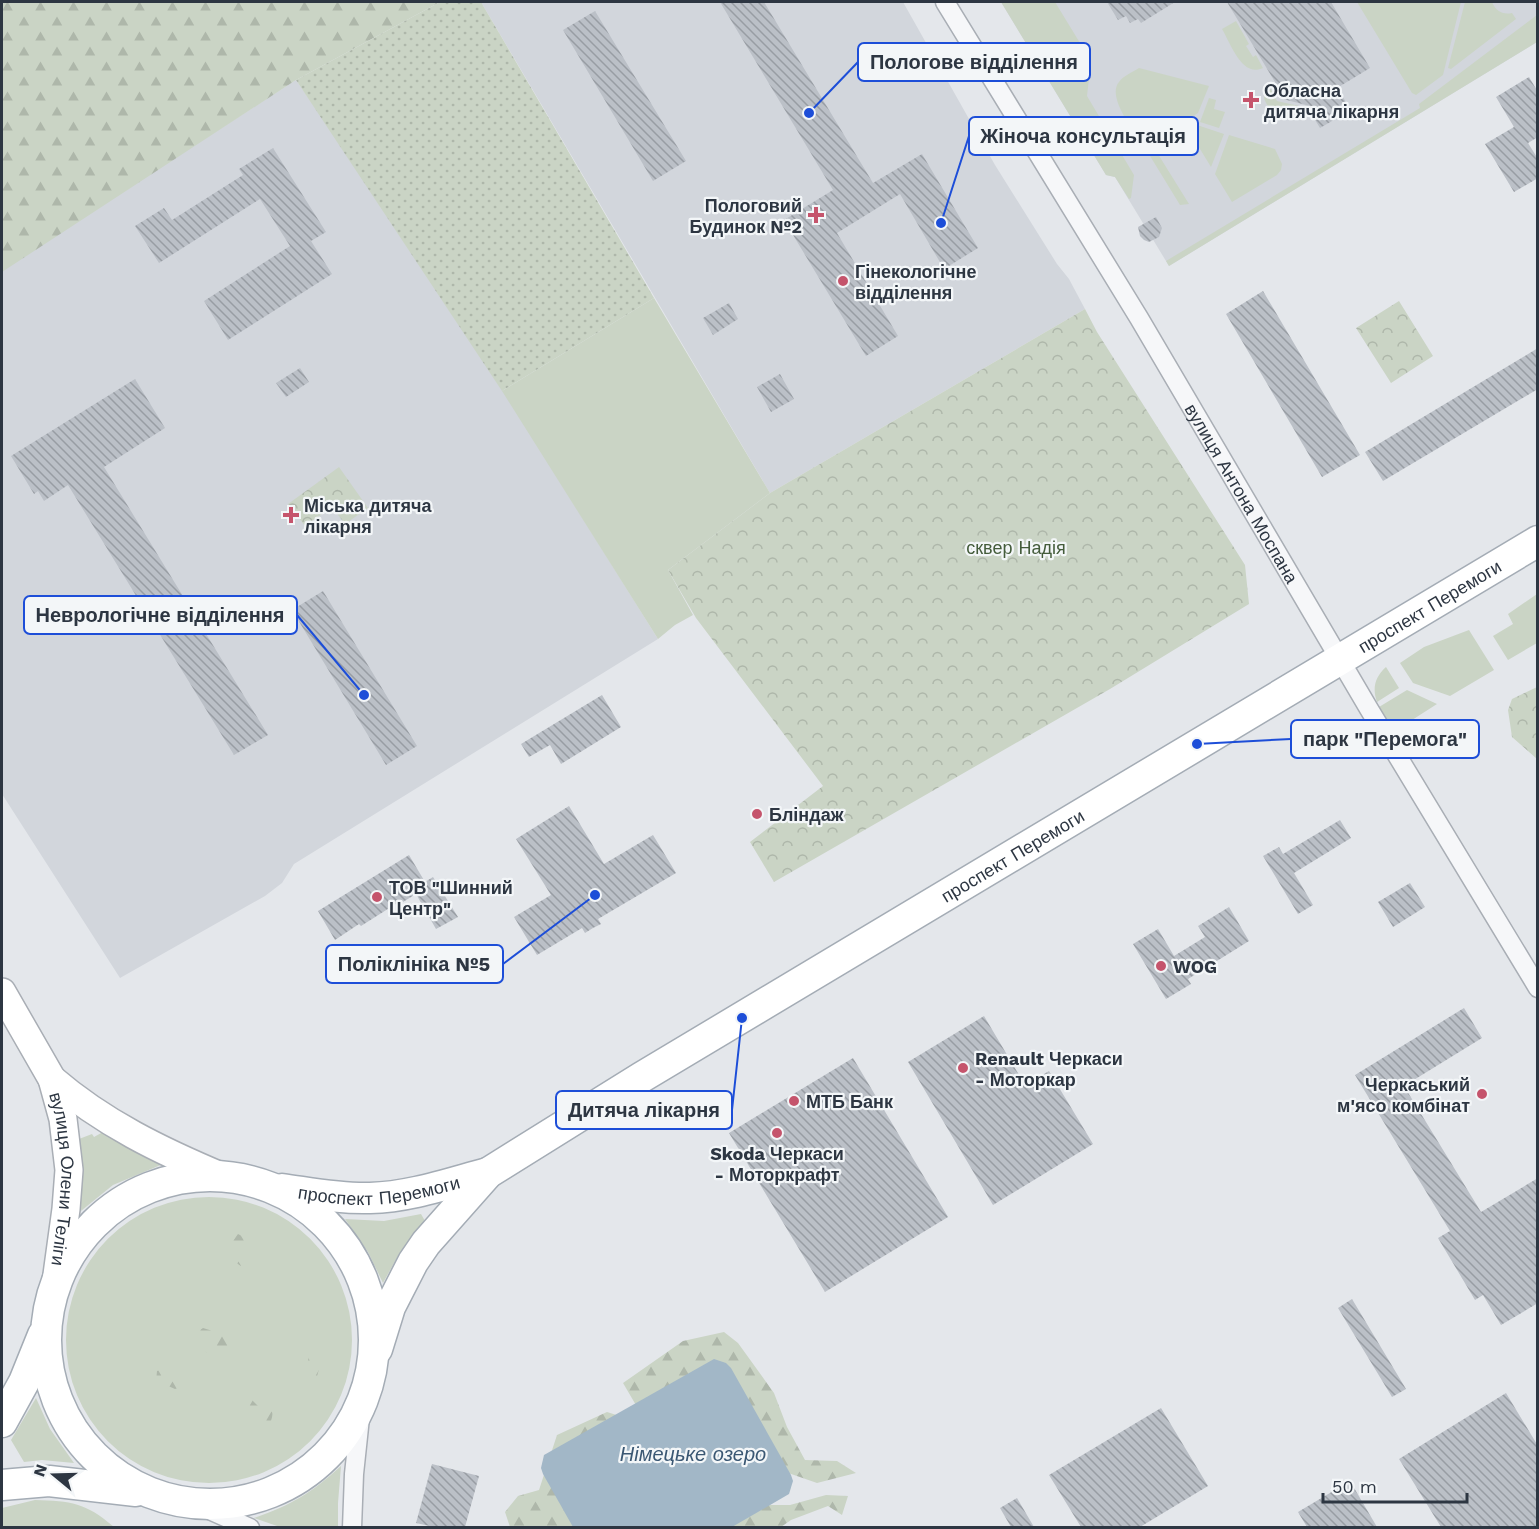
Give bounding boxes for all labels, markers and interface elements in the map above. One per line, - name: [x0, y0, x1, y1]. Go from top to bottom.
- callout: Пологове відділення: [858, 43, 1090, 81]
- text: Пологове відділення: [870, 50, 1078, 74]
- place label: Обласна дитяча лікарня: [1264, 80, 1399, 122]
- marker: Обласна дитяча лікарня: [1242, 91, 1260, 109]
- callout: Жіноча консультація: [969, 117, 1198, 155]
- text: Жіноча консультація: [979, 124, 1186, 148]
- place label: Пологовий Будинок №2: [690, 195, 802, 237]
- marker: Пологовий Будинок №2: [807, 206, 825, 224]
- place label: Гінекологічне відділення: [855, 261, 976, 303]
- marker: Гінекологічне відділення: [836, 274, 850, 288]
- street label: вулиця Антона Моспана: [1181, 400, 1303, 588]
- place label: Міська дитяча лікарня: [304, 495, 432, 537]
- marker: Міська дитяча лікарня: [282, 506, 300, 524]
- park label: сквер Надія: [966, 537, 1066, 558]
- street label: проспект Перемоги: [1354, 555, 1505, 657]
- callout: Неврологічне відділення: [24, 596, 297, 634]
- text: Неврологічне відділення: [35, 603, 285, 627]
- callout: парк "Перемога": [1291, 720, 1479, 758]
- text: парк "Перемога": [1303, 727, 1467, 751]
- place label: Бліндаж: [769, 804, 844, 825]
- street label: проспект Перемоги: [937, 805, 1088, 906]
- marker: Бліндаж: [750, 807, 764, 821]
- place label: ТОВ "Шинний Центр": [389, 877, 513, 919]
- marker: ТОВ "Шинний Центр": [370, 890, 384, 904]
- callout: Поліклініка №5: [326, 945, 503, 983]
- text: Поліклініка №5: [338, 952, 490, 976]
- place label: WOG: [1173, 956, 1217, 977]
- marker: WOG: [1154, 959, 1168, 973]
- place label: Renault Черкаси - Моторкар: [975, 1048, 1123, 1090]
- marker: Renault Черкаси - Моторкар: [956, 1061, 970, 1075]
- place label: Черкаський м'ясо комбінат: [1337, 1074, 1470, 1116]
- marker: Черкаський м'ясо комбінат: [1475, 1087, 1489, 1101]
- street label: вулиця Олени Теліги: [46, 1090, 80, 1267]
- callout: Дитяча лікарня: [556, 1091, 732, 1129]
- place label: МТБ Банк: [806, 1091, 894, 1112]
- marker: МТБ Банк: [787, 1094, 801, 1108]
- text: Дитяча лікарня: [568, 1098, 720, 1122]
- marker: Skoda Черкаси - Моторкрафт: [770, 1126, 784, 1140]
- place label: Skoda Черкаси - Моторкрафт: [710, 1143, 844, 1185]
- street label: проспект Перемоги: [297, 1171, 462, 1209]
- water label: Німецьке озеро: [620, 1442, 766, 1466]
- north arrow: [24, 1445, 84, 1505]
- text: N: [29, 1462, 51, 1479]
- scale bar: [1323, 1466, 1467, 1504]
- text: 50 m: [1332, 1476, 1377, 1497]

